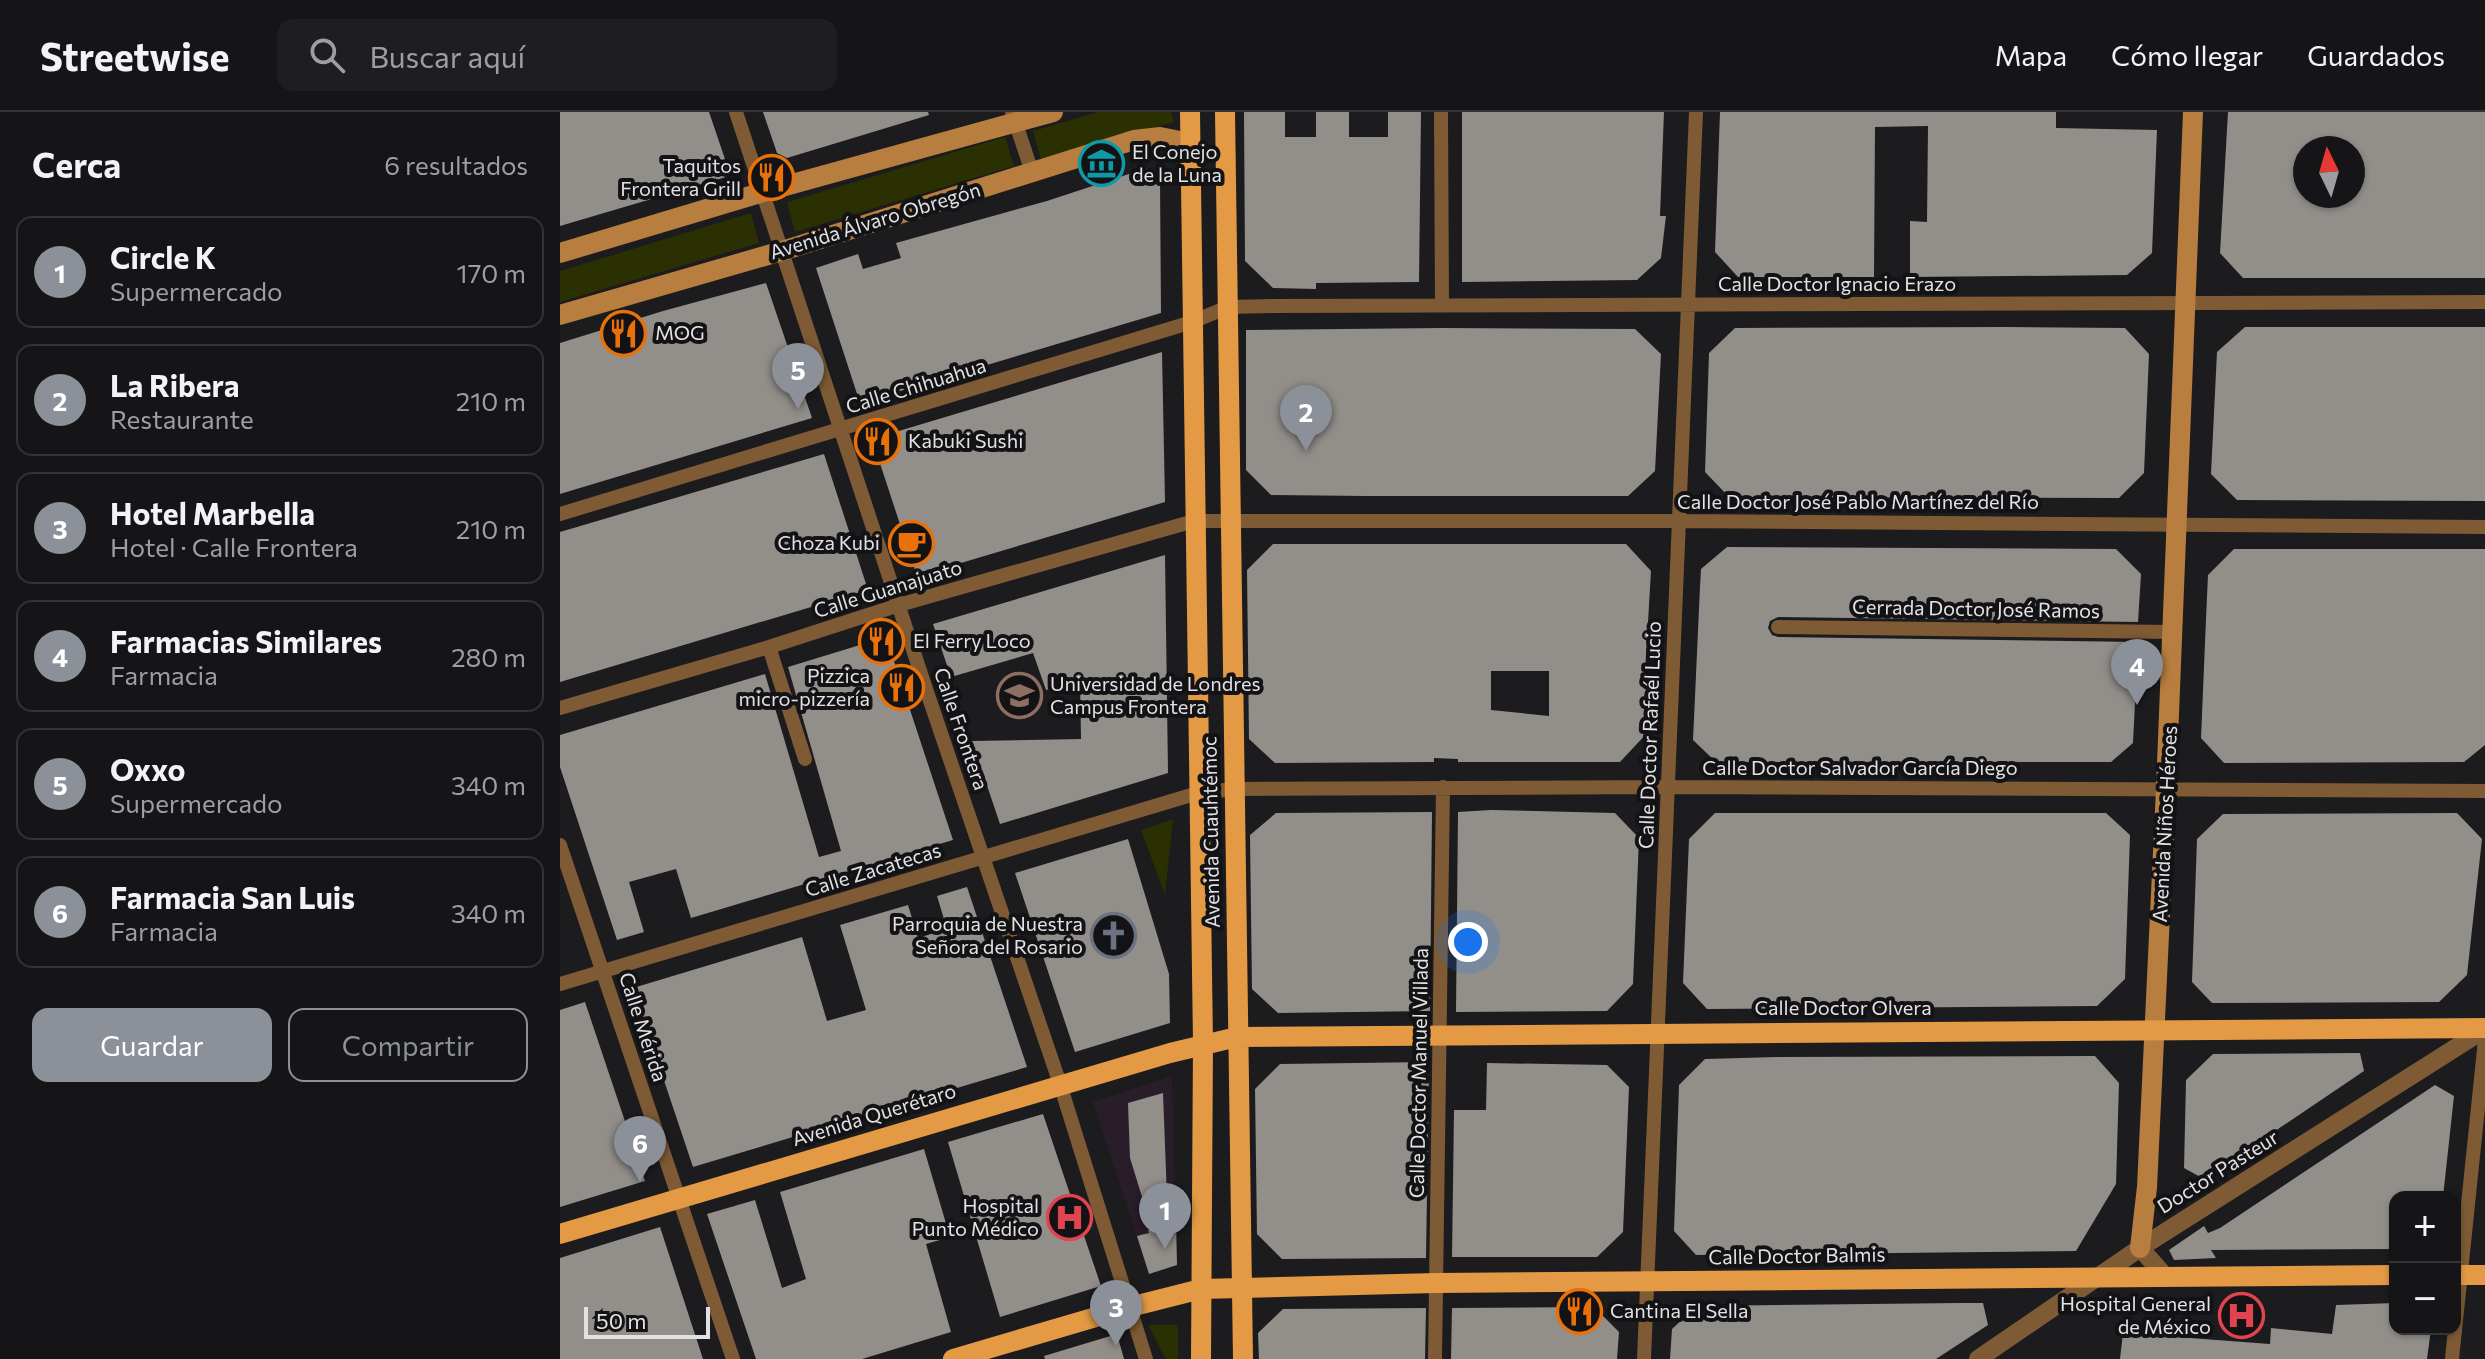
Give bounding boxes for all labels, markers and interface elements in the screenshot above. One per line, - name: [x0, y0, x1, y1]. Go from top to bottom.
- search box: [277, 19, 837, 91]
- text: Streetwise: [40, 32, 229, 79]
- icon: search: [305, 33, 349, 77]
- text: Buscar aquí: [369, 37, 525, 74]
- text: Mapa: [1995, 38, 2067, 72]
- text: Cómo llegar: [2111, 38, 2263, 72]
- text: Guardados: [2307, 38, 2445, 72]
- north arrow: [2293, 136, 2365, 208]
- museum icon: El Conejo de la Luna: [1077, 139, 1125, 187]
- place label: El Conejo de la Luna: [1132, 139, 1222, 186]
- text: Cerca: [32, 143, 121, 185]
- text: 6 resultados: [384, 149, 528, 180]
- place label: Taquitos Frontera Grill: [620, 153, 741, 200]
- restaurant icon: Taquitos Frontera Grill: [748, 154, 796, 202]
- street label: Avenida Álvaro Obregón: [766, 177, 983, 264]
- text: Circle K: [110, 238, 216, 275]
- text: 1: [54, 257, 66, 288]
- text: 170 m: [457, 257, 526, 288]
- street label: Calle Doctor Ignacio Erazo: [1718, 271, 1956, 295]
- text: Supermercado: [110, 275, 283, 306]
- restaurant icon: MOG: [600, 309, 648, 357]
- place label: MOG: [655, 320, 705, 344]
- pin: 5: [772, 343, 824, 409]
- street label: Calle Chihuahua: [843, 352, 989, 418]
- text: La Ribera: [110, 366, 240, 403]
- text: 2: [53, 385, 67, 416]
- text: 210 m: [456, 385, 526, 416]
- pin: 2: [1280, 385, 1332, 451]
- text: Restaurante: [110, 403, 254, 434]
- restaurant icon: Kabuki Sushi: [853, 417, 901, 465]
- place label: Kabuki Sushi: [908, 428, 1023, 452]
- street label: Calle Doctor José Pablo Martínez del Río: [1677, 489, 2039, 513]
- text: Hotel Marbella: [110, 494, 315, 531]
- text: 3: [52, 513, 68, 544]
- text: 210 m: [456, 513, 526, 544]
- cafe icon: Choza Kubi: [887, 519, 935, 567]
- place label: Choza Kubi: [777, 530, 880, 554]
- text: Hotel · Calle Frontera: [110, 531, 358, 562]
- street label: Calle Guanajuato: [811, 554, 965, 622]
- street label: Cerrada Doctor José Ramos: [1852, 594, 2100, 622]
- restaurant icon: El Ferry Loco: [858, 617, 906, 665]
- street label: Calle Doctor Rafaél Lucio: [1633, 621, 1665, 849]
- text: Farmacias Similares: [110, 622, 382, 659]
- place label: El Ferry Loco: [913, 628, 1031, 652]
- pin: 4: [2111, 639, 2163, 705]
- text: 4: [52, 641, 68, 672]
- text: 280 m: [451, 641, 526, 672]
- text: Farmacia: [110, 659, 218, 690]
- place label: Pizzica micro-pizzería: [739, 663, 870, 710]
- restaurant icon: Pizzica micro-pizzería: [877, 664, 925, 712]
- street label: Calle Frontera: [930, 664, 994, 793]
- place label: Universidad de Londres Campus Frontera: [1050, 671, 1261, 718]
- school or university icon: Universidad de Londres Campus Frontera: [995, 672, 1043, 720]
- street label: Avenida Niños Héroes: [2147, 725, 2181, 923]
- street label: Avenida Cuauhtémoc: [1196, 736, 1224, 928]
- text: Oxxo: [110, 750, 185, 787]
- street label: Calle Doctor Salvador García Diego: [1702, 755, 2018, 779]
- text: 5: [52, 769, 68, 800]
- text: 340 m: [451, 769, 526, 800]
- text: Supermercado: [110, 787, 283, 818]
- street label: Calle Zacatecas: [802, 837, 944, 901]
- text: Farmacia San Luis: [110, 878, 355, 915]
- text: 6: [52, 897, 68, 928]
- text: 340 m: [451, 897, 526, 928]
- place label: Parroquia de Nuestra Señora del Rosario: [892, 911, 1083, 958]
- church icon: Parroquia de Nuestra Señora del Rosario: [1090, 911, 1138, 959]
- text: Farmacia: [110, 915, 218, 946]
- your location: [1448, 922, 1488, 962]
- street label: Calle Doctor Manuel Villada: [1404, 948, 1432, 1198]
- street label: Calle Mérida: [615, 969, 673, 1084]
- street label: Calle Doctor Olvera: [1754, 995, 1932, 1019]
- button: Guardar: [32, 1008, 272, 1082]
- button: Compartir: [288, 1008, 528, 1082]
- street label: Avenida Querétaro: [789, 1078, 959, 1150]
- pin: 6: [614, 1116, 666, 1182]
- street label: Doctor Pasteur: [2153, 1124, 2282, 1218]
- pin: 1: [1139, 1183, 1191, 1249]
- map controls: [2389, 1191, 2461, 1335]
- button: +: [2389, 1191, 2461, 1263]
- place label: Hospital Punto Médico: [912, 1193, 1039, 1240]
- hospital icon: Hospital Punto Médico: [1046, 1193, 1094, 1241]
- street label: Calle Doctor Balmis: [1708, 1241, 1886, 1269]
- button: −: [2389, 1263, 2461, 1335]
- pin: 3: [1090, 1280, 1142, 1346]
- restaurant icon: Cantina El Sella: [1555, 1287, 1603, 1335]
- place label: Hospital General de México: [2060, 1291, 2211, 1338]
- hospital icon: Hospital General de México: [2218, 1291, 2266, 1339]
- place label: Cantina El Sella: [1610, 1298, 1748, 1322]
- scale bar: [584, 1303, 710, 1339]
- text: 50 m: [596, 1307, 646, 1334]

